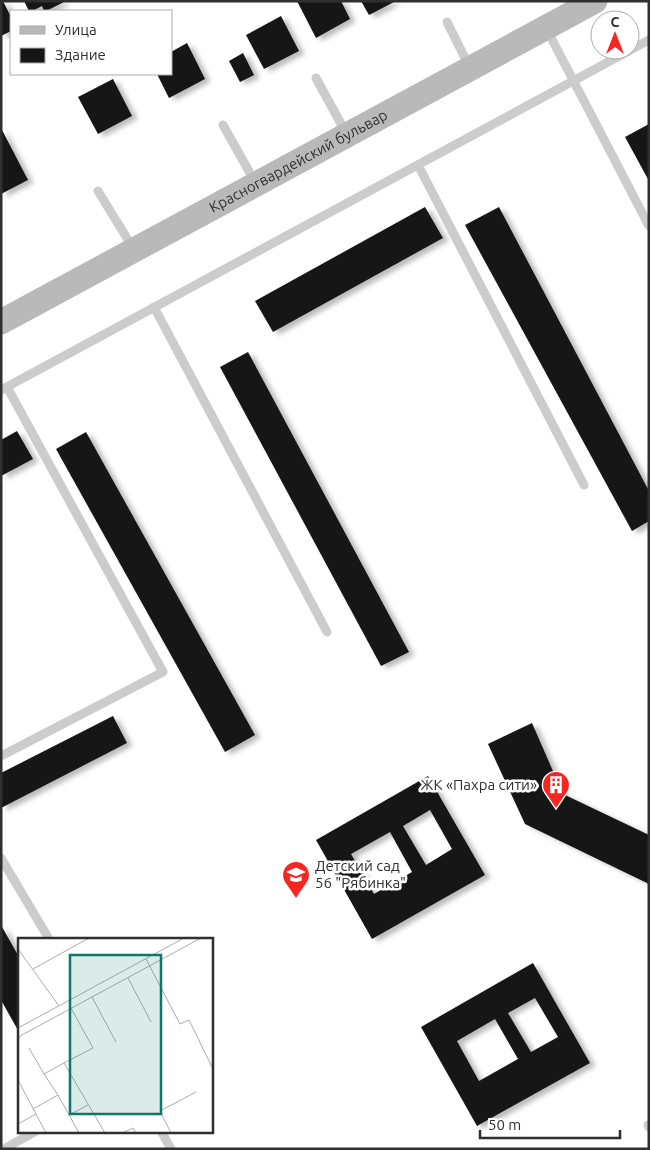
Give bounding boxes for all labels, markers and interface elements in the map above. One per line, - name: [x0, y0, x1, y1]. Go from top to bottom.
- legend: [10, 10, 172, 75]
- north arrow: [590, 10, 640, 60]
- text: С: [611, 14, 620, 30]
- text: Улица: [55, 21, 97, 38]
- text: Здание: [55, 46, 106, 63]
- street label: Красногвардейский бульвар: [206, 106, 390, 216]
- building icon: ЖК «Пахра сити»: [541, 770, 571, 809]
- place label: ЖК «Пахра сити»: [420, 776, 537, 793]
- place label: Детский сад 56 "Рябинка": [315, 857, 406, 891]
- school or university icon: Детский сад 56 "Рябинка": [281, 860, 311, 899]
- inset map: [18, 938, 212, 1132]
- scale bar: [480, 1108, 620, 1140]
- text: 50 m: [488, 1116, 521, 1133]

